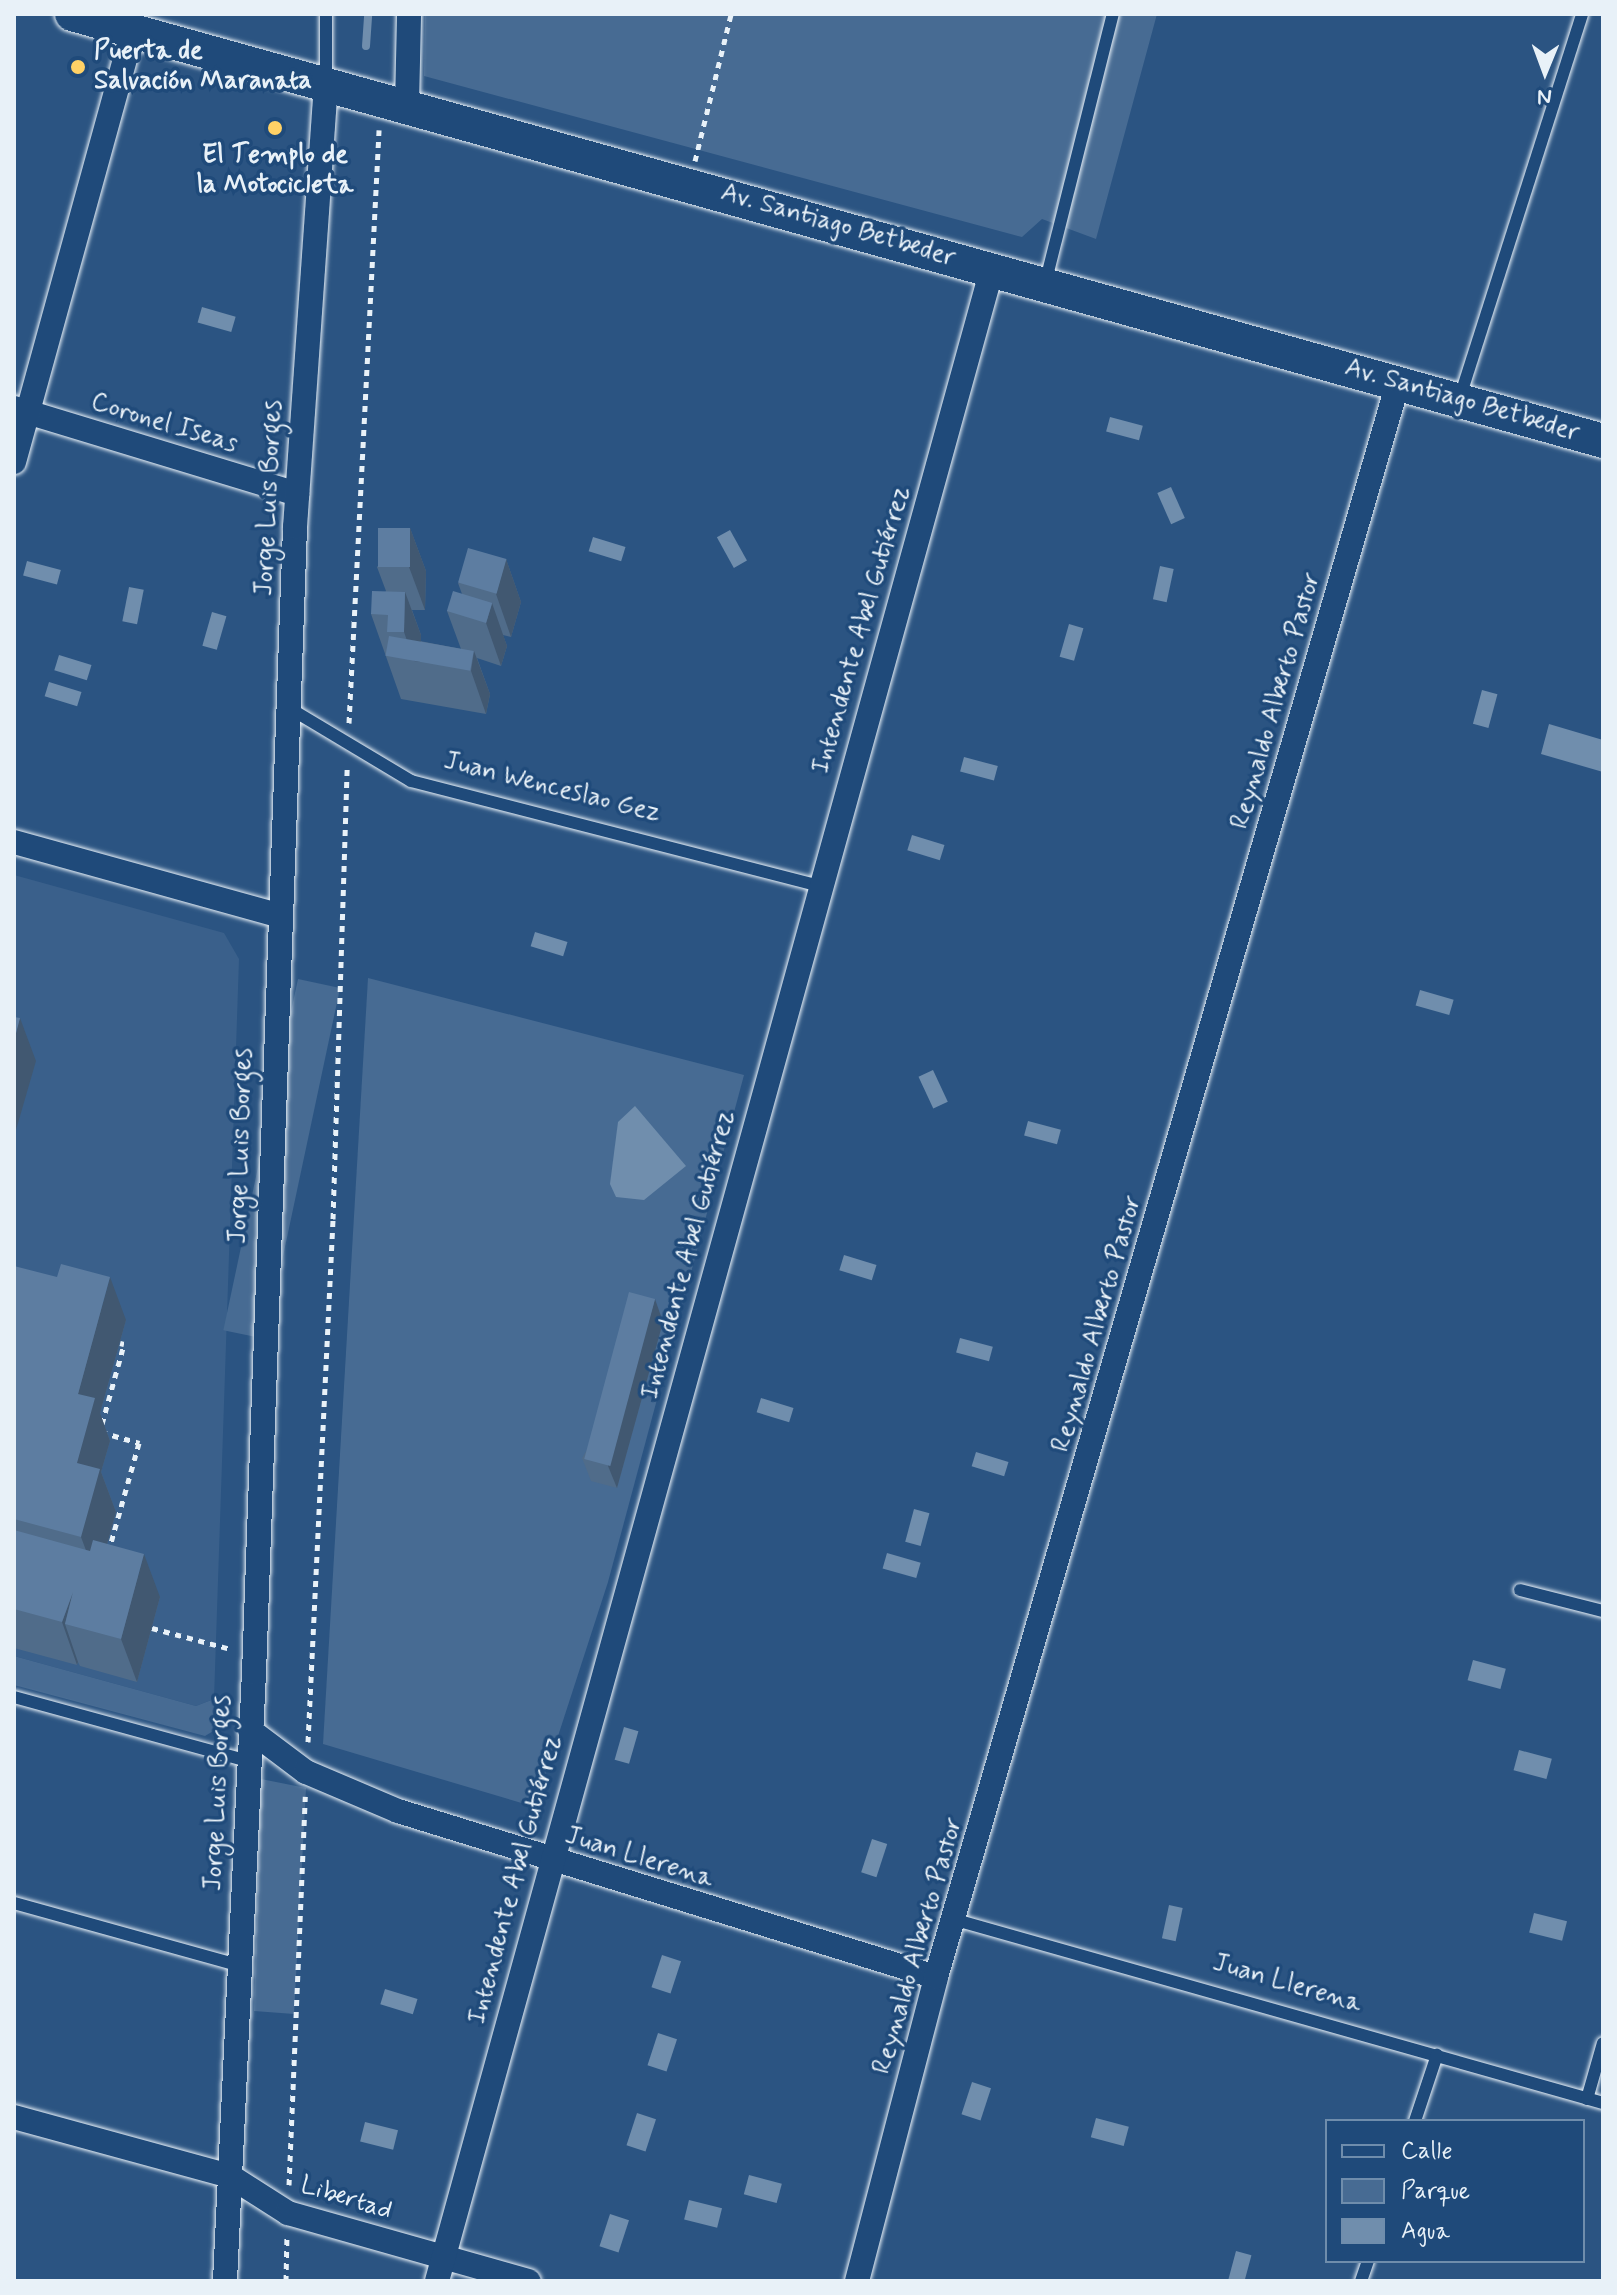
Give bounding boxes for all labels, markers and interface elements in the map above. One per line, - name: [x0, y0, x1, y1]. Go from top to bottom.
- north arrow: [1505, 32, 1585, 112]
- place label: Puerta de Salvación Maranata: [94, 36, 321, 98]
- marker: Puerta de Salvación Maranata: [69, 58, 87, 76]
- text: N: [1537, 82, 1552, 110]
- marker: El Templo de la Motocicleta: [266, 119, 284, 137]
- place label: El Templo de la Motocicleta: [201, 140, 349, 202]
- street label: Av. Santiago Betbeder: [718, 178, 958, 274]
- street label: Av. Santiago Betbeder: [1342, 353, 1582, 449]
- street label: Coronel Iseas: [86, 387, 242, 461]
- street label: Jorge Luis Borges: [249, 400, 291, 596]
- street label: Intendente Abel Gutiérrez: [806, 482, 918, 778]
- street label: Reynaldo Alberto Pastor: [1226, 570, 1328, 832]
- street label: Juan Wenceslao Gez: [437, 745, 667, 831]
- street label: Jorge Luis Borges: [223, 1048, 261, 1244]
- street label: Intendente Abel Gutiérrez: [635, 1107, 743, 1403]
- street label: Reynaldo Alberto Pastor: [1047, 1193, 1149, 1455]
- street label: Jorge Luis Borges: [198, 1695, 240, 1891]
- street label: Intendente Abel Gutiérrez: [462, 1732, 570, 2028]
- street label: Reynaldo Alberto Pastor: [868, 1815, 970, 2077]
- street label: Juan Llerena: [563, 1821, 715, 1895]
- street label: Juan Llerena: [1211, 1949, 1363, 2019]
- legend: [1325, 2119, 1585, 2263]
- text: Calle: [1401, 2136, 1453, 2167]
- street label: Libertad: [296, 2170, 396, 2228]
- text: Parque: [1401, 2176, 1470, 2207]
- text: Agua: [1401, 2216, 1450, 2247]

